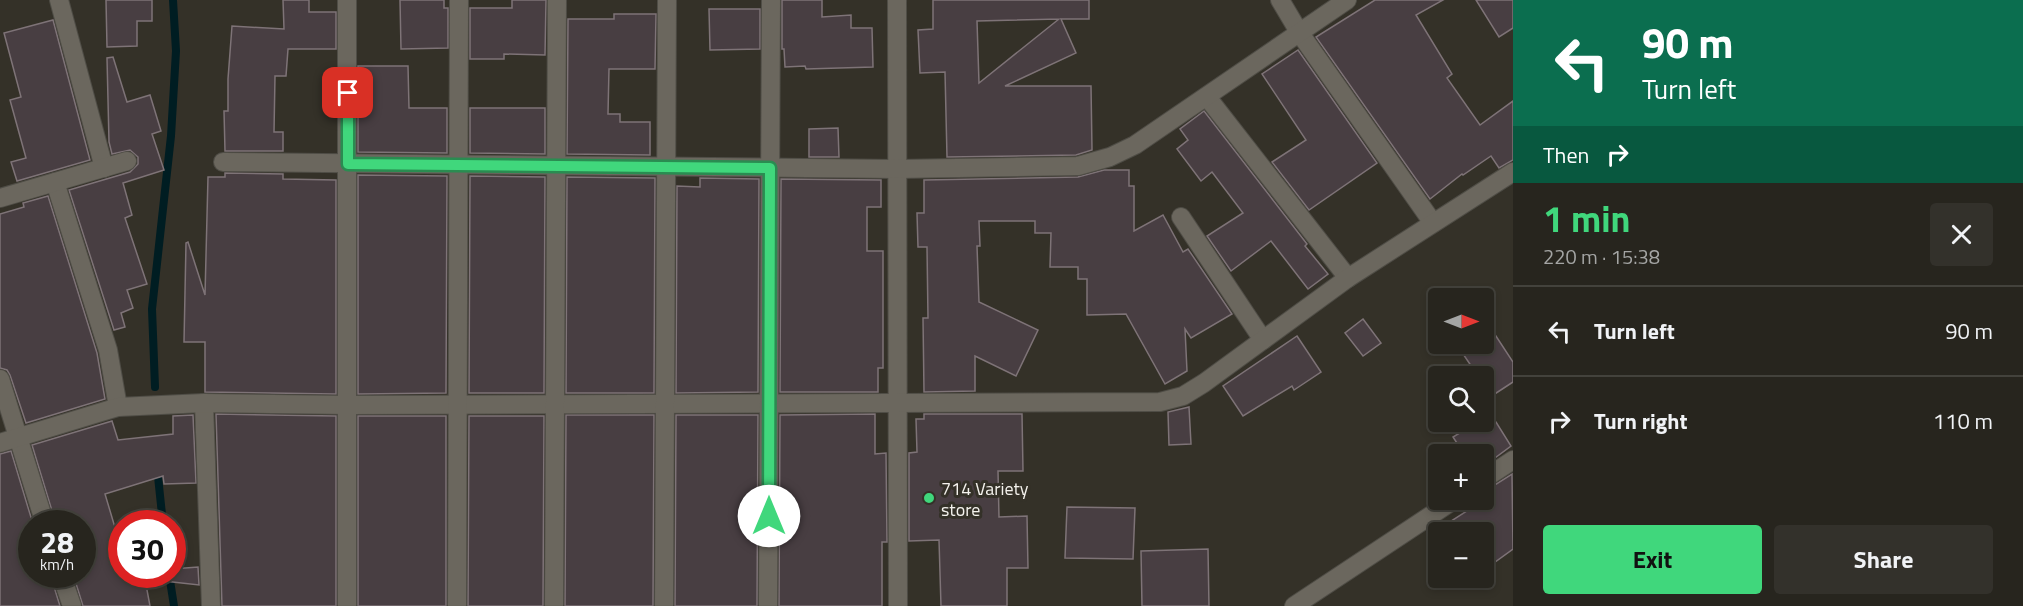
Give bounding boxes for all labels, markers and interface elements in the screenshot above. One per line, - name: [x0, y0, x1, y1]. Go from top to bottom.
- text: 90 m: [1642, 10, 1734, 74]
- icon: left: [1543, 24, 1621, 102]
- pin: [322, 67, 373, 118]
- text: Turn left: [1642, 68, 1736, 109]
- icon: arrive: [331, 76, 364, 109]
- text: Then: [1543, 138, 1589, 172]
- icon: right: [1601, 138, 1634, 171]
- text: 1 min: [1543, 191, 1630, 246]
- button: close: [1930, 203, 1993, 266]
- text: 220 m · 15:38: [1543, 241, 1660, 272]
- north arrow: [1428, 288, 1494, 354]
- map controls: [1428, 288, 1494, 588]
- text: Turn left: [1594, 314, 1675, 348]
- text: 90 m: [1945, 314, 1993, 348]
- icon: left: [1543, 315, 1576, 348]
- button: search: [1428, 366, 1494, 432]
- text: Turn right: [1594, 404, 1688, 438]
- text: 110 m: [1933, 404, 1993, 438]
- icon: right: [1543, 405, 1576, 438]
- button: +: [1428, 444, 1494, 510]
- place label: 714 Variety store: [941, 475, 1029, 523]
- position arrow: [737, 484, 801, 548]
- marker: 714 Variety store: [922, 491, 936, 505]
- speed limit sign: 30: [108, 510, 186, 588]
- text: 28: [40, 519, 74, 565]
- button: −: [1428, 522, 1494, 588]
- button: Exit: [1543, 525, 1762, 594]
- button: Share: [1774, 525, 1993, 594]
- text: km/h: [40, 553, 74, 576]

